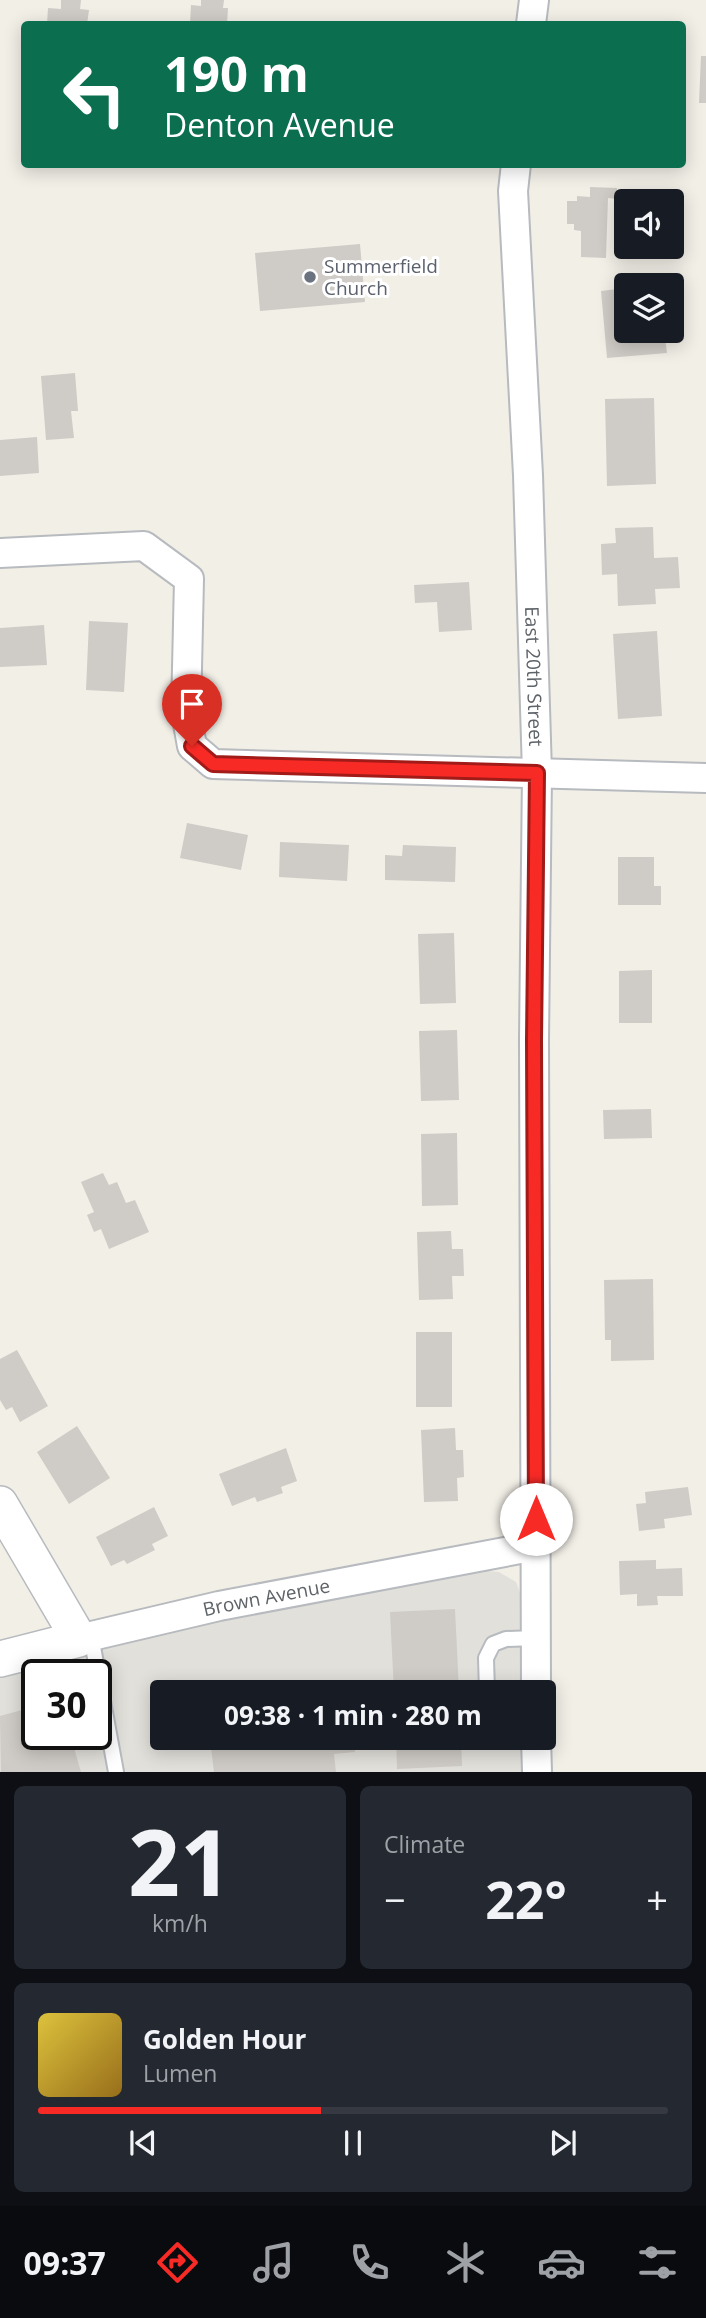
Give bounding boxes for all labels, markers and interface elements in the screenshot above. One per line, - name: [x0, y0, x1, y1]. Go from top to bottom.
- text: 190 m: [164, 40, 309, 106]
- icon: left: [49, 49, 140, 140]
- text: Denton Avenue: [164, 103, 395, 146]
- map controls: [614, 189, 684, 343]
- button: sound: [614, 189, 684, 259]
- place label: Summerfield Church: [324, 253, 438, 301]
- marker: Summerfield Church: [302, 269, 318, 285]
- button: layers: [614, 273, 684, 343]
- street label: East 20th Street: [519, 606, 549, 747]
- pin: [162, 674, 222, 746]
- icon: arrive: [173, 685, 211, 723]
- position arrow: [499, 1482, 573, 1556]
- street label: Brown Avenue: [200, 1572, 332, 1622]
- speed limit sign: 30: [21, 1659, 112, 1750]
- text: 09:38 · 1 min · 280 m: [224, 1697, 482, 1733]
- text: 21: [128, 1799, 232, 1923]
- text: Climate: [384, 1828, 465, 1860]
- text: 22°: [485, 1863, 567, 1934]
- text: −: [384, 1873, 406, 1925]
- text: +: [646, 1873, 668, 1925]
- text: km/h: [152, 1907, 208, 1939]
- text: Golden Hour: [143, 2021, 306, 2057]
- text: Lumen: [143, 2057, 217, 2089]
- icon: previous: [124, 2124, 162, 2162]
- icon: pause: [334, 2124, 372, 2162]
- icon: next: [544, 2124, 582, 2162]
- icon: directions: [153, 2238, 202, 2287]
- icon: music: [249, 2238, 298, 2287]
- icon: phone: [345, 2238, 394, 2287]
- icon: climate: [441, 2238, 490, 2287]
- icon: car: [537, 2238, 586, 2287]
- icon: filters: [633, 2238, 682, 2287]
- text: 09:37: [24, 2241, 106, 2284]

